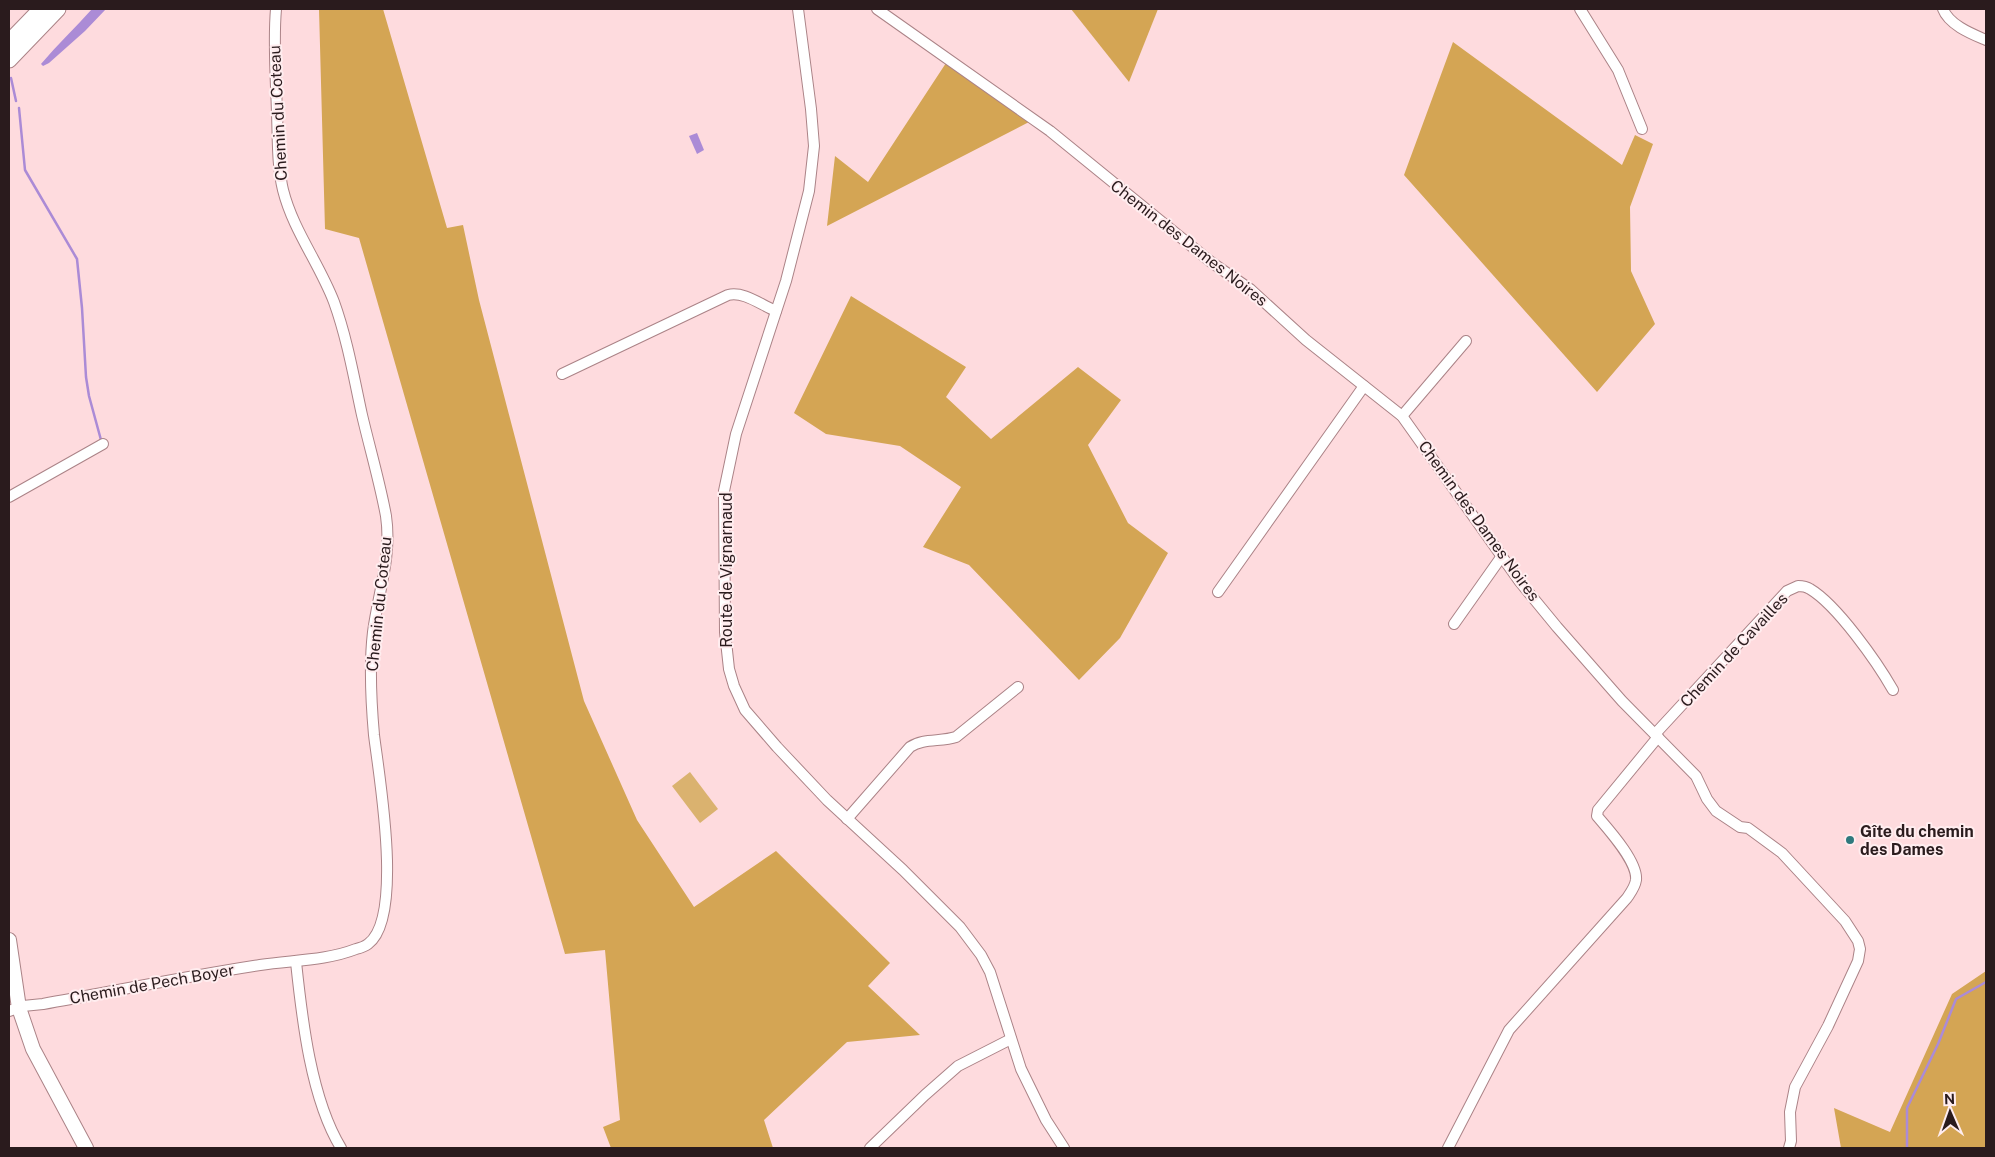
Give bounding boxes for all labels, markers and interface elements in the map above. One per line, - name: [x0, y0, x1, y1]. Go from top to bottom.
- street label: Chemin du Coteau: [265, 45, 291, 181]
- street label: Chemin des Dames Noires: [1107, 176, 1271, 310]
- street label: Chemin des Dames Noires: [1414, 437, 1544, 605]
- street label: Route de Vignarnaud: [717, 492, 736, 648]
- street label: Chemin du Coteau: [362, 536, 396, 672]
- street label: Chemin de Cavailles: [1676, 589, 1792, 711]
- place label: Gîte du chemin des Dames: [1860, 822, 1974, 859]
- marker: Gîte du chemin des Dames: [1844, 834, 1856, 846]
- street label: Chemin de Pech Boyer: [68, 960, 236, 1008]
- north arrow: [1925, 1087, 1975, 1137]
- text: N: [1944, 1091, 1955, 1107]

